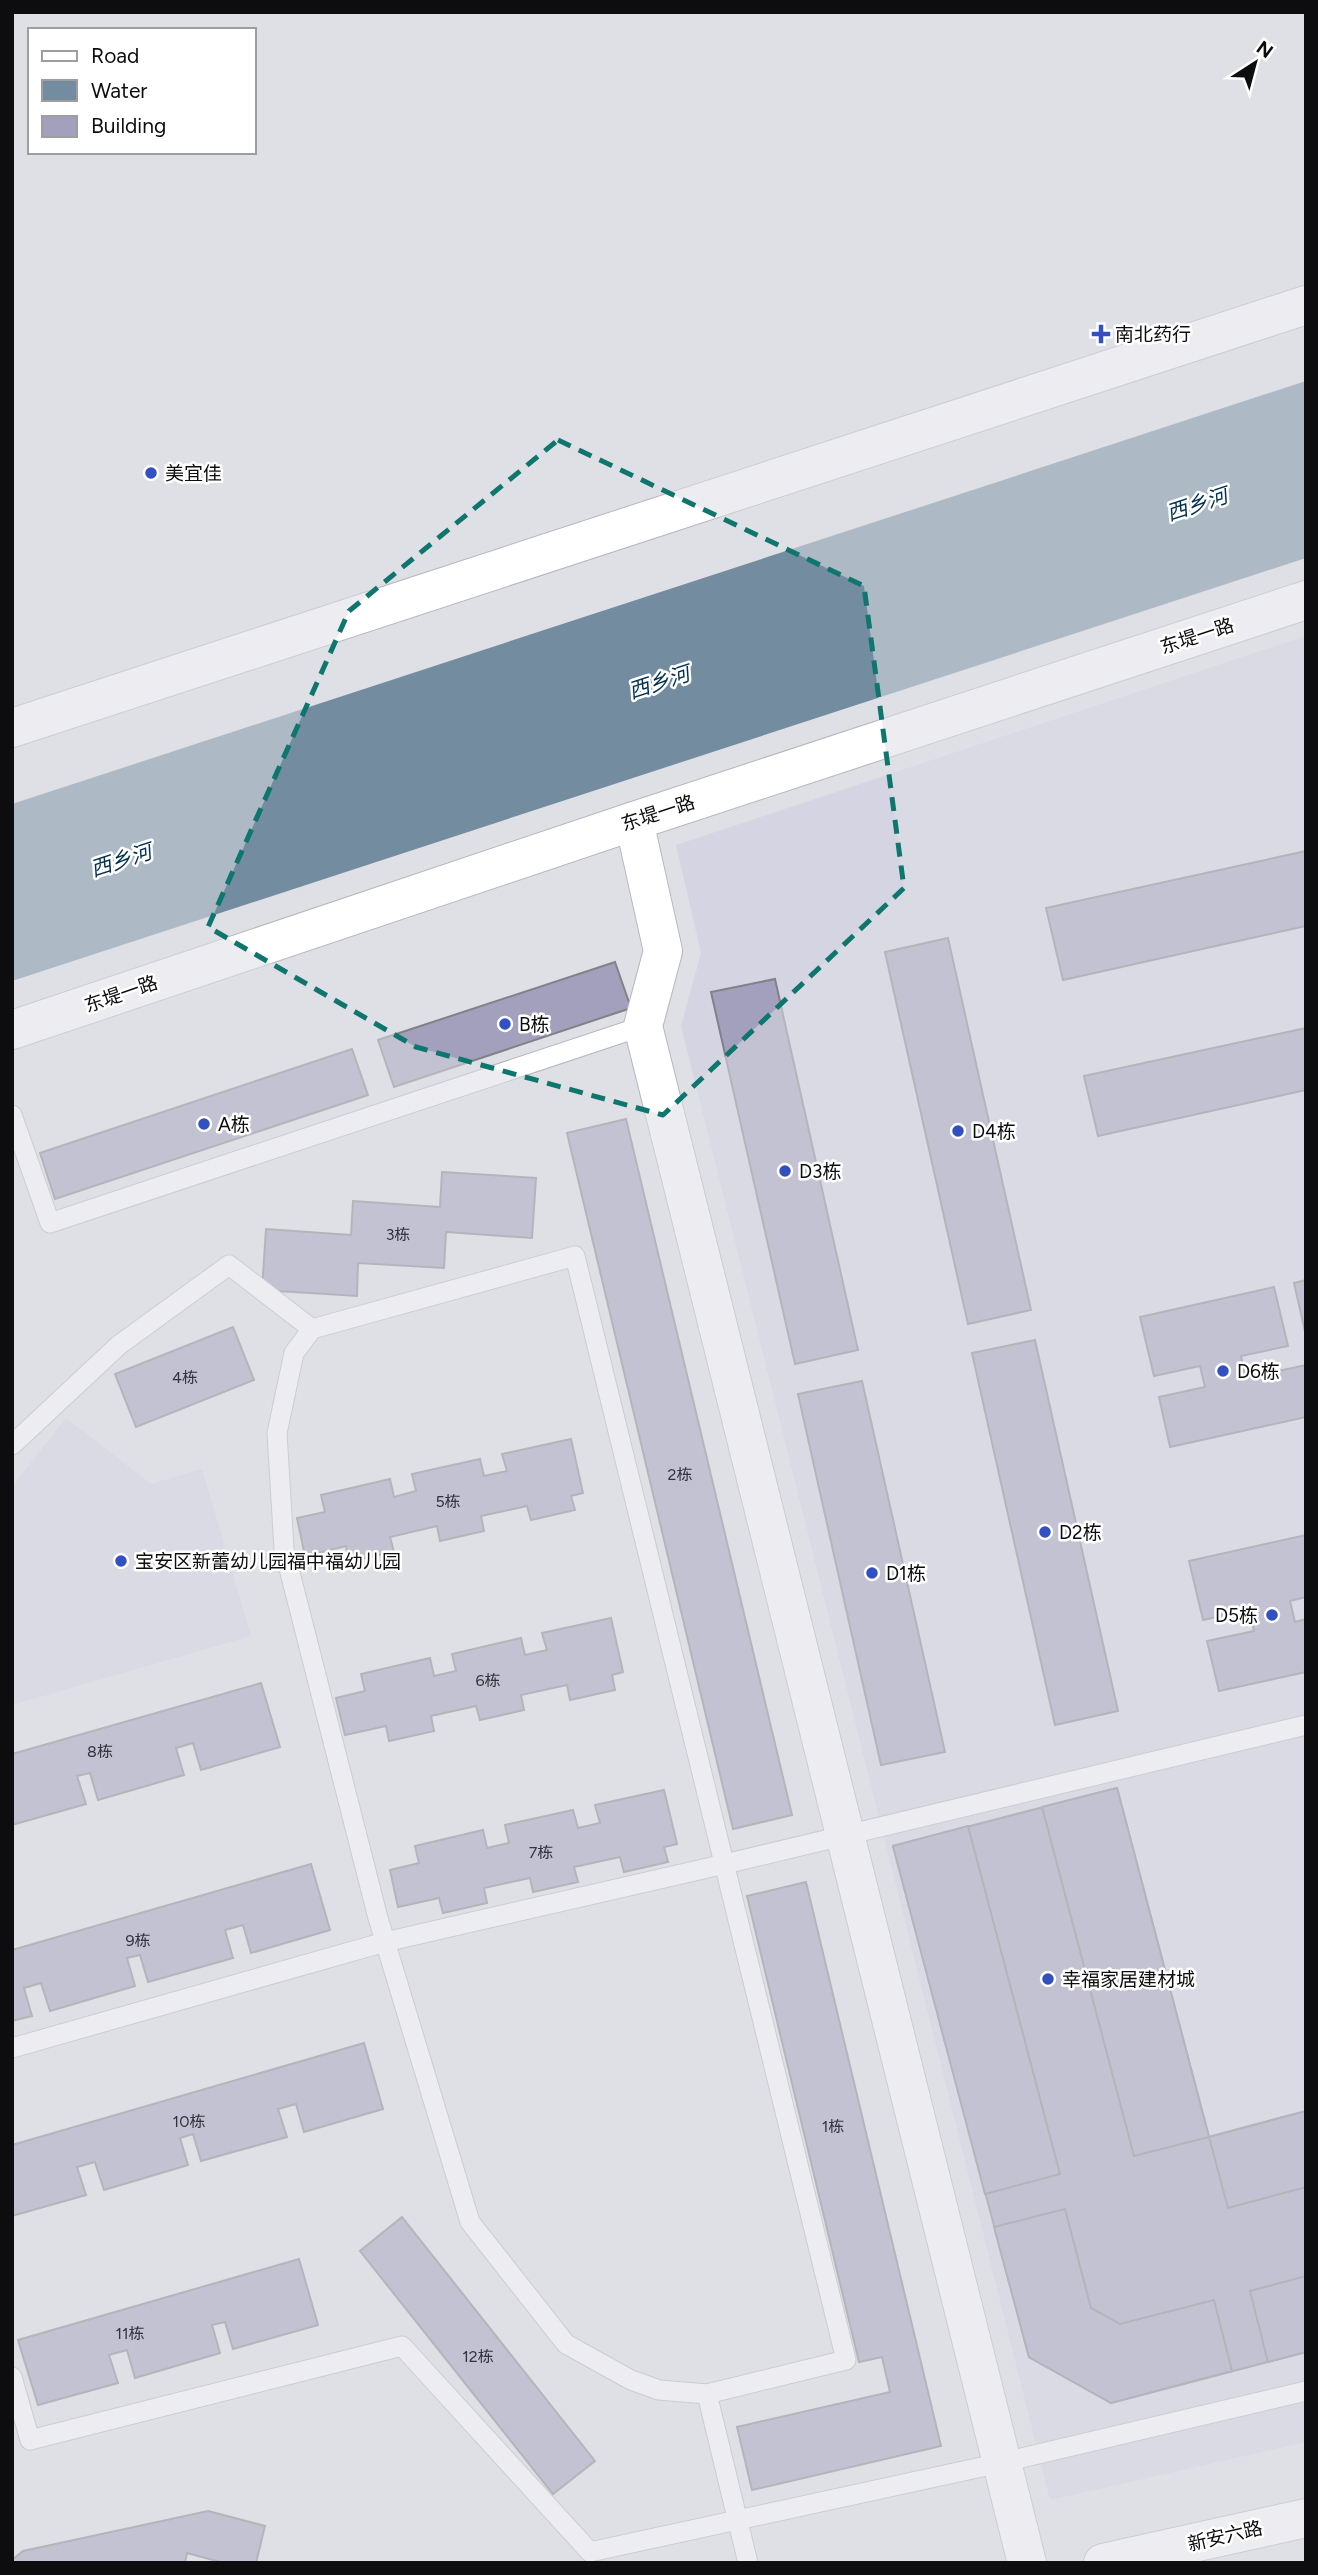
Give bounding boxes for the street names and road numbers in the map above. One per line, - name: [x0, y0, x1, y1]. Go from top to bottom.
- street label: 东堤一路: [1157, 613, 1237, 659]
- street label: 东堤一路: [618, 790, 698, 836]
- street label: 东堤一路: [81, 971, 161, 1017]
- street label: 新安六路: [1185, 2516, 1265, 2556]

